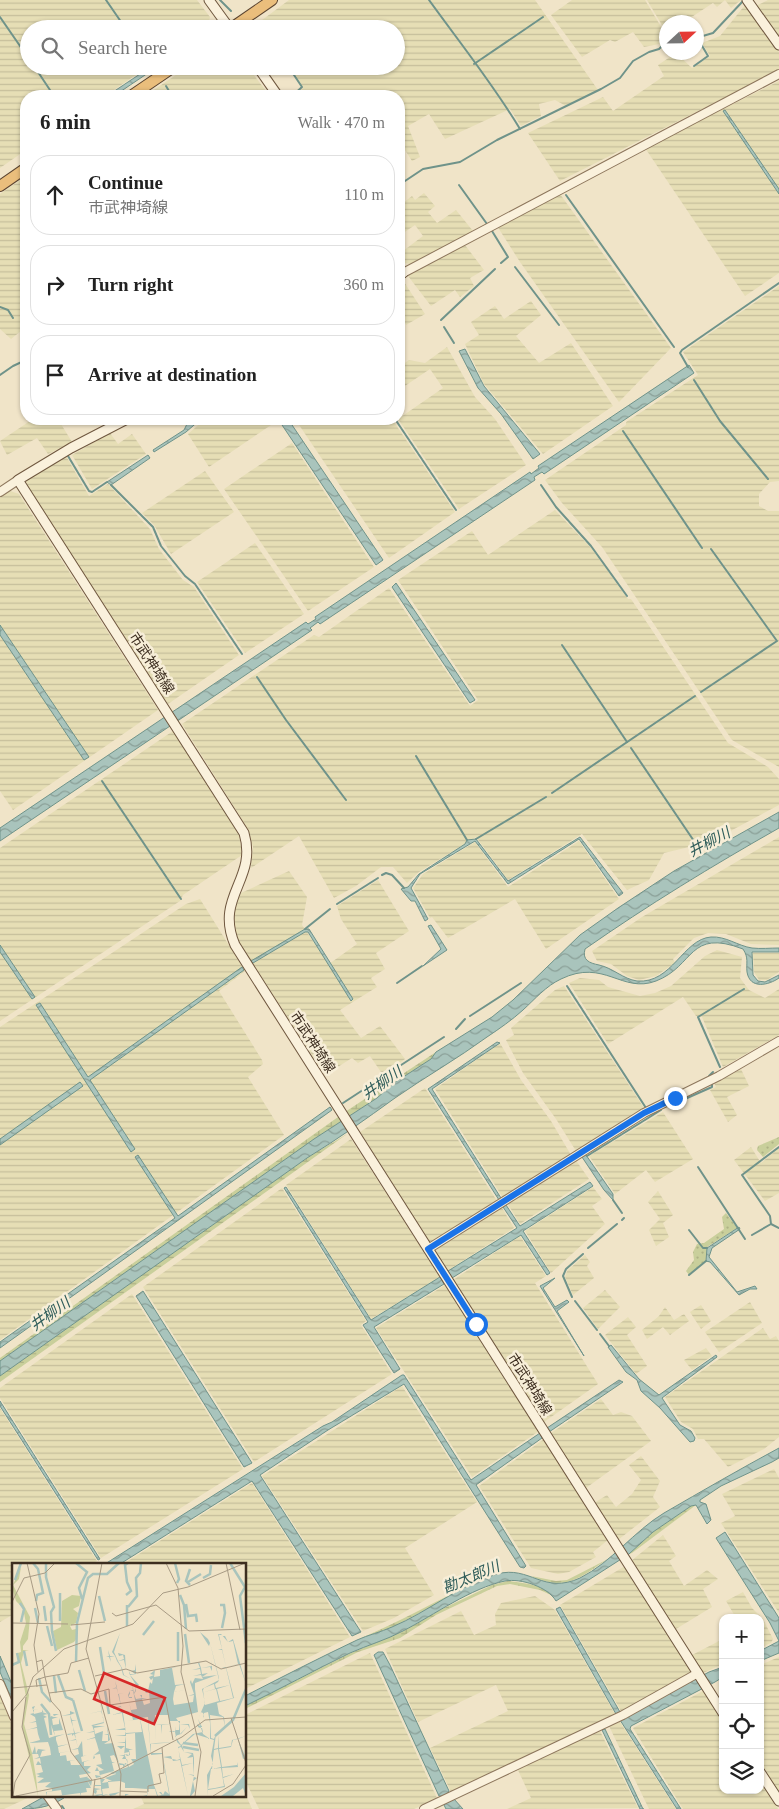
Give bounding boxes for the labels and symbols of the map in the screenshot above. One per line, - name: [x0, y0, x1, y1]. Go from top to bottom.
- north arrow: [659, 15, 704, 60]
- street label: 市武神埼線: [126, 630, 177, 697]
- water label: 井柳川: [685, 823, 734, 860]
- street label: 市武神埼線: [287, 1009, 338, 1076]
- water label: 井柳川: [359, 1062, 407, 1102]
- route end: [664, 1087, 687, 1110]
- water label: 井柳川: [27, 1293, 75, 1334]
- route start: [465, 1313, 488, 1336]
- street label: 市武神埼線: [505, 1351, 554, 1418]
- water label: 勘太郎川: [440, 1557, 504, 1596]
- inset map: [12, 1563, 246, 1796]

